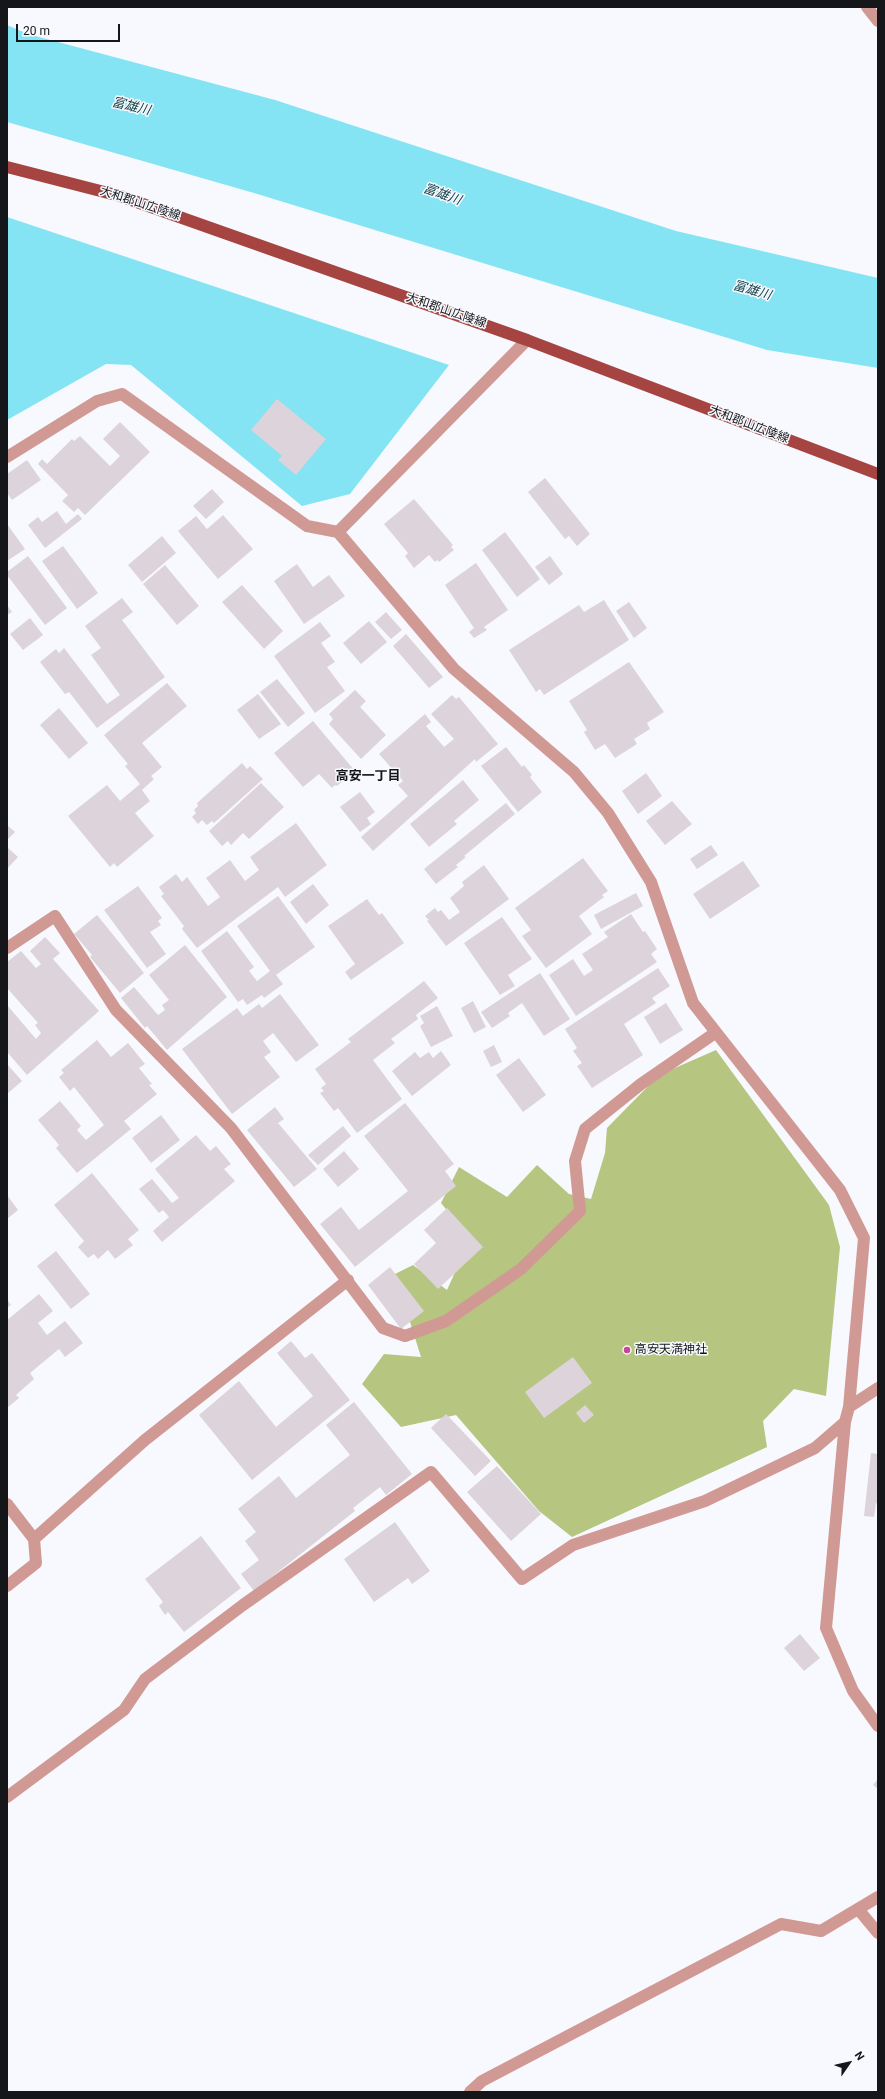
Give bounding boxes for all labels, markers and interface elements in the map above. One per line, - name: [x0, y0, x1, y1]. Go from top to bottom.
- scale bar: [18, 16, 122, 42]
- text: 20 m: [23, 24, 50, 38]
- water label: 富雄川: [110, 95, 152, 119]
- water label: 富雄川: [421, 181, 463, 209]
- street label: 大和郡山広陵線: [98, 184, 182, 224]
- water label: 富雄川: [731, 278, 773, 304]
- street label: 大和郡山広陵線: [404, 291, 488, 331]
- street label: 大和郡山広陵線: [707, 403, 791, 447]
- district label: 高安一丁目: [336, 769, 400, 785]
- place label: 高安天満神社: [635, 1343, 707, 1357]
- marker: 高安天満神社: [622, 1345, 632, 1355]
- north arrow: [829, 2043, 869, 2083]
- text: N: [852, 2049, 867, 2063]

